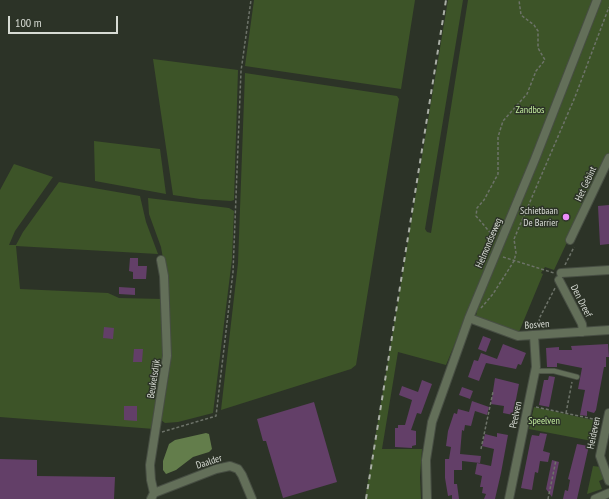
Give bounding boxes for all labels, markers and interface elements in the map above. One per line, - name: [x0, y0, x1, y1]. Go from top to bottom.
- scale bar: [10, 8, 120, 34]
- text: 100 m: [15, 15, 42, 30]
- park label: Zandbos: [516, 104, 544, 116]
- street label: Het Gebint: [573, 165, 599, 203]
- place label: Schietbaan De Barrier: [520, 205, 558, 228]
- marker: Schietbaan De Barrier: [561, 212, 571, 222]
- street label: Helmondseweg: [473, 216, 505, 270]
- street label: Den Dreef: [568, 283, 594, 319]
- street label: Bosven: [524, 318, 550, 332]
- street label: Beukelsdijk: [145, 359, 163, 399]
- street label: Peelven: [507, 400, 525, 430]
- park label: Speelven: [528, 415, 560, 427]
- street label: Heideven: [585, 416, 603, 450]
- street label: Daalder: [194, 452, 224, 472]

